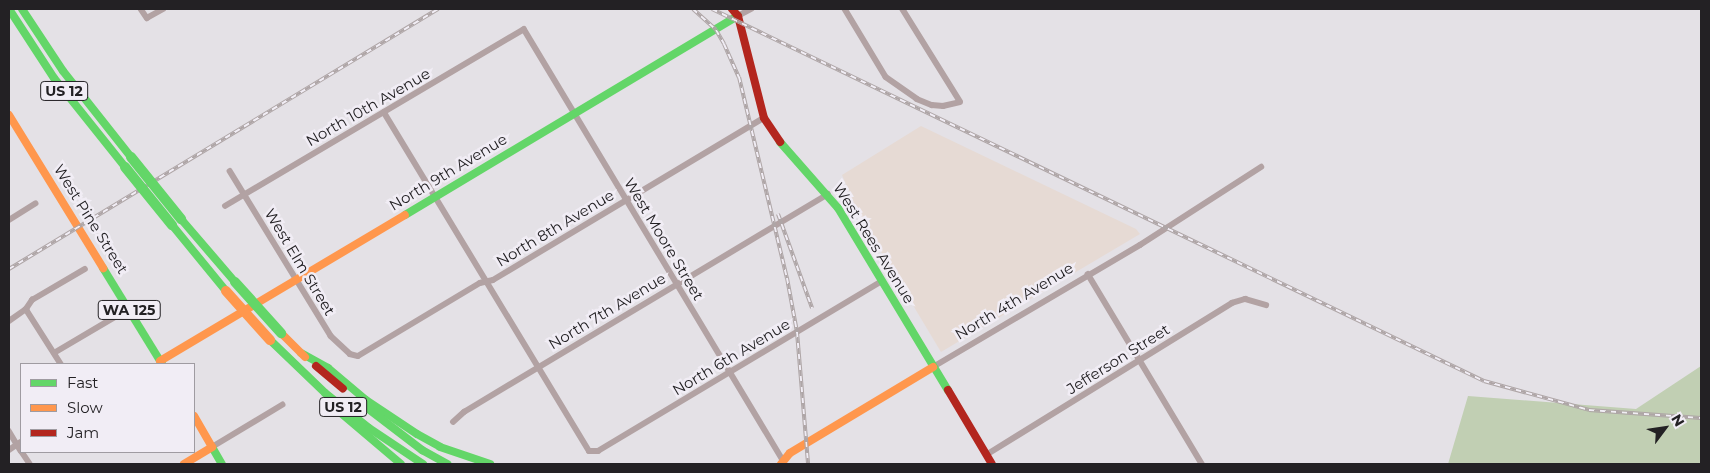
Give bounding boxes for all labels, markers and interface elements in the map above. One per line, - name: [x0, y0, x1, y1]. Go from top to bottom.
- street label: North 10th Avenue: [303, 64, 433, 150]
- road number: US 12: [39, 80, 89, 102]
- street label: North 9th Avenue: [386, 130, 510, 214]
- street label: West Pine Street: [50, 161, 132, 277]
- street label: West Moore Street: [620, 175, 708, 303]
- street label: West Rees Avenue: [830, 179, 918, 307]
- street label: North 8th Avenue: [493, 186, 617, 270]
- street label: West Elm Street: [261, 205, 339, 319]
- street label: North 4th Avenue: [952, 259, 1076, 343]
- street label: North 7th Avenue: [545, 269, 669, 353]
- road number: WA 125: [96, 298, 162, 322]
- street label: North 6th Avenue: [669, 315, 793, 399]
- street label: Jefferson Street: [1063, 320, 1173, 398]
- legend: [20, 363, 195, 453]
- text: Fast: [67, 373, 98, 392]
- road number: US 12: [318, 396, 368, 418]
- text: Slow: [67, 398, 103, 417]
- north arrow: [1640, 403, 1690, 453]
- text: N: [1667, 411, 1688, 430]
- text: Jam: [67, 423, 99, 442]

